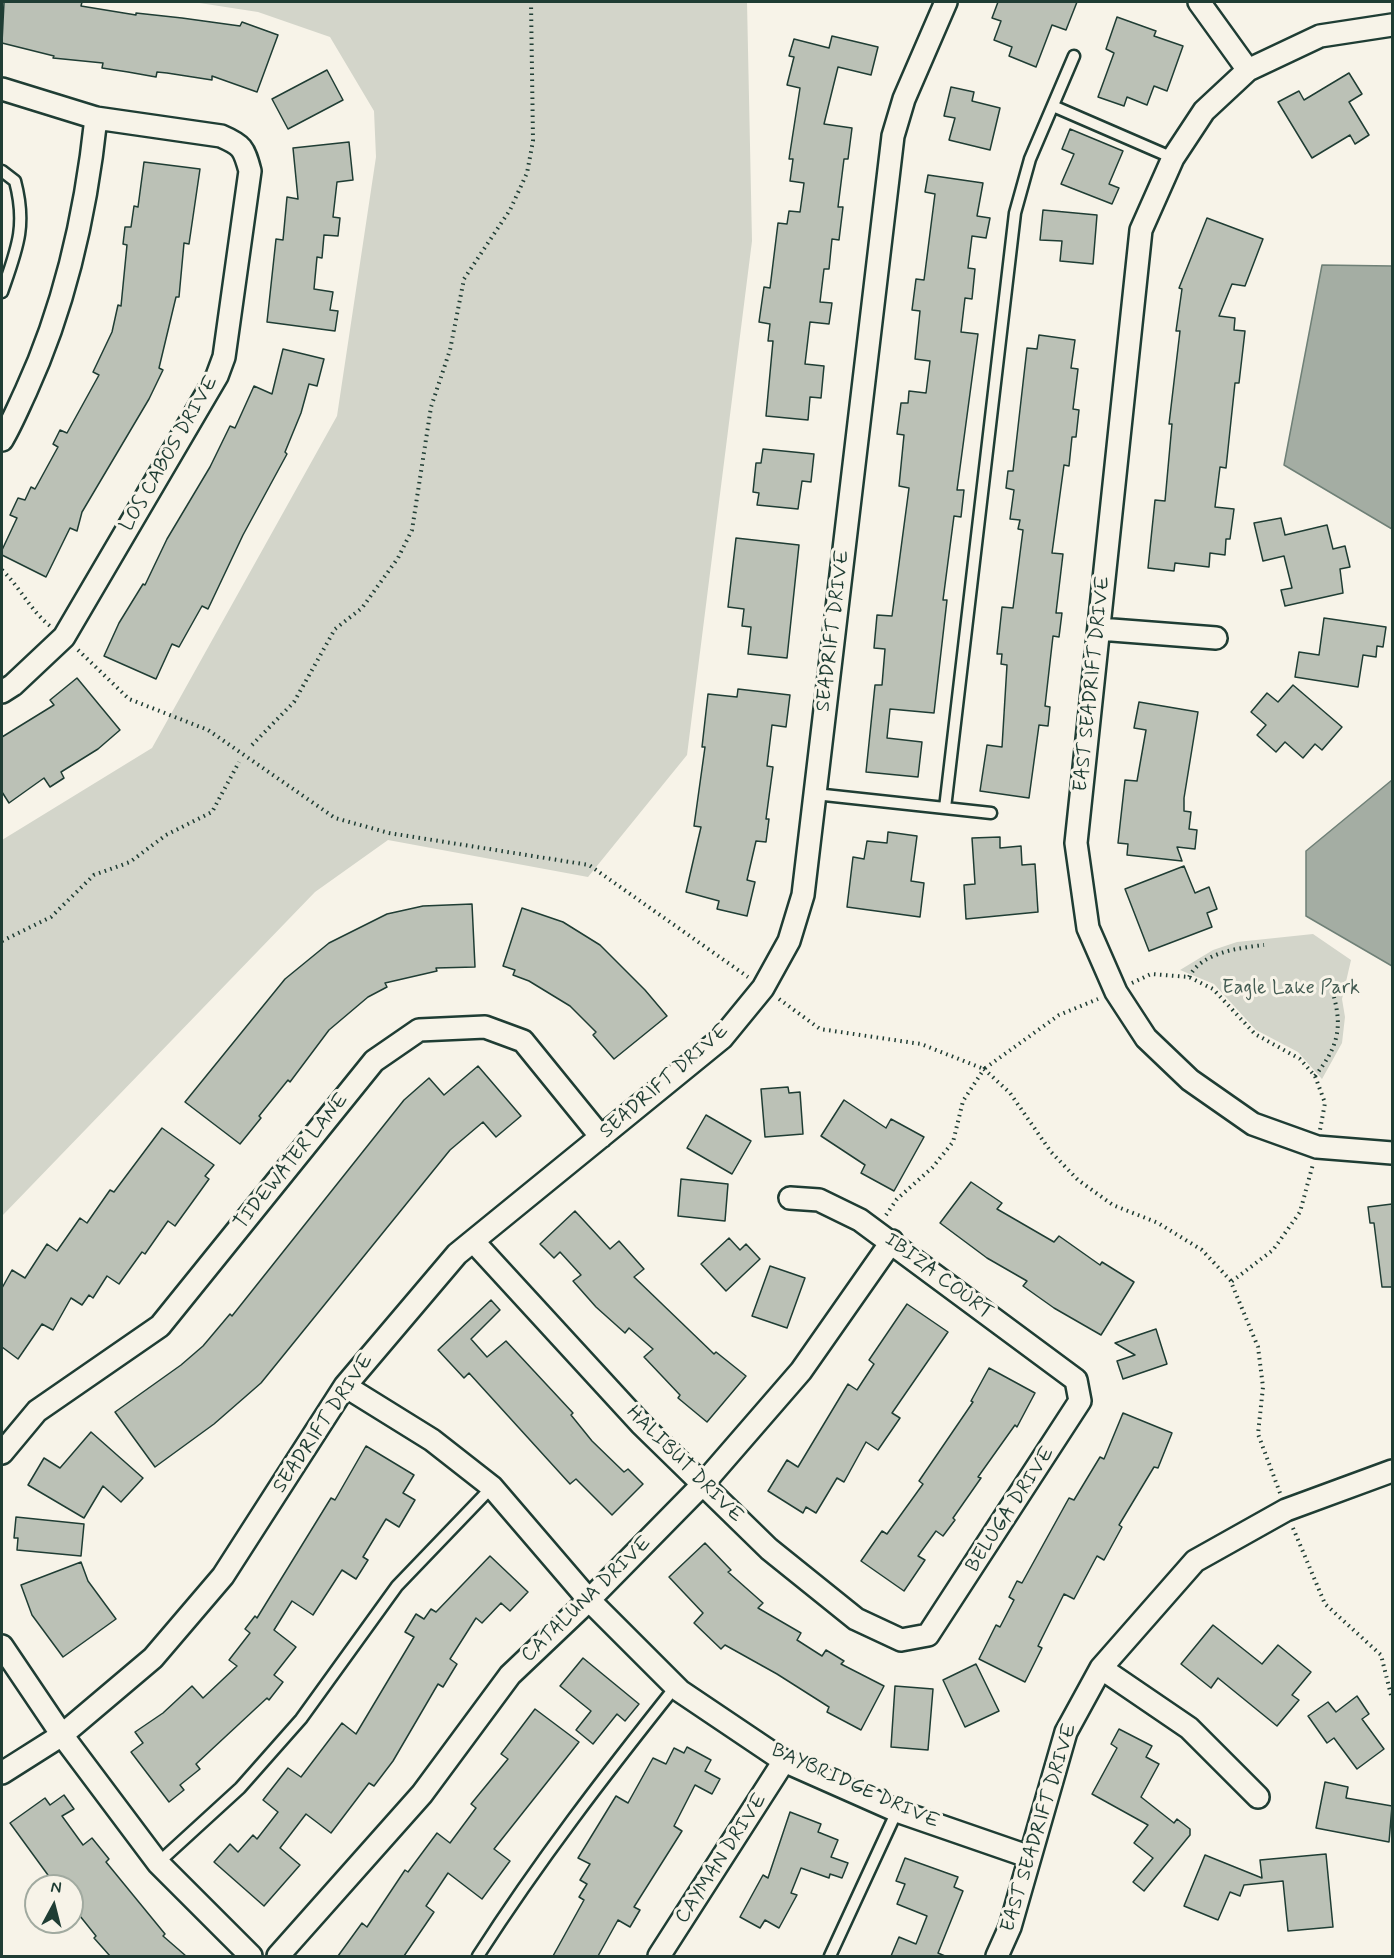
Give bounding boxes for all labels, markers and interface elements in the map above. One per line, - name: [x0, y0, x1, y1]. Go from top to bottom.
- street label: LOS CABOS DRIVE: [116, 372, 224, 536]
- street label: SEADRIFT DRIVE: [812, 549, 856, 713]
- street label: EAST SEADRIFT DRIVE: [1070, 575, 1116, 793]
- park label: Eagle Lake Park: [1222, 977, 1360, 1001]
- street label: SEADRIFT DRIVE: [596, 1020, 734, 1144]
- street label: TIDEWATER LANE: [230, 1089, 354, 1235]
- street label: IBIZA COURT: [879, 1228, 997, 1326]
- street label: SEADRIFT DRIVE: [269, 1350, 379, 1498]
- street label: HALIBUT DRIVE: [621, 1402, 747, 1528]
- street label: BELUGA DRIVE: [962, 1443, 1060, 1577]
- street label: CATALUNA DRIVE: [517, 1532, 657, 1668]
- street label: EAST SEADRIFT DRIVE: [997, 1721, 1083, 1935]
- street label: BAYBRIDGE DRIVE: [767, 1739, 943, 1835]
- street label: CAYMAN DRIVE: [671, 1789, 773, 1929]
- north arrow: [24, 1874, 84, 1934]
- text: N: [49, 1877, 63, 1899]

